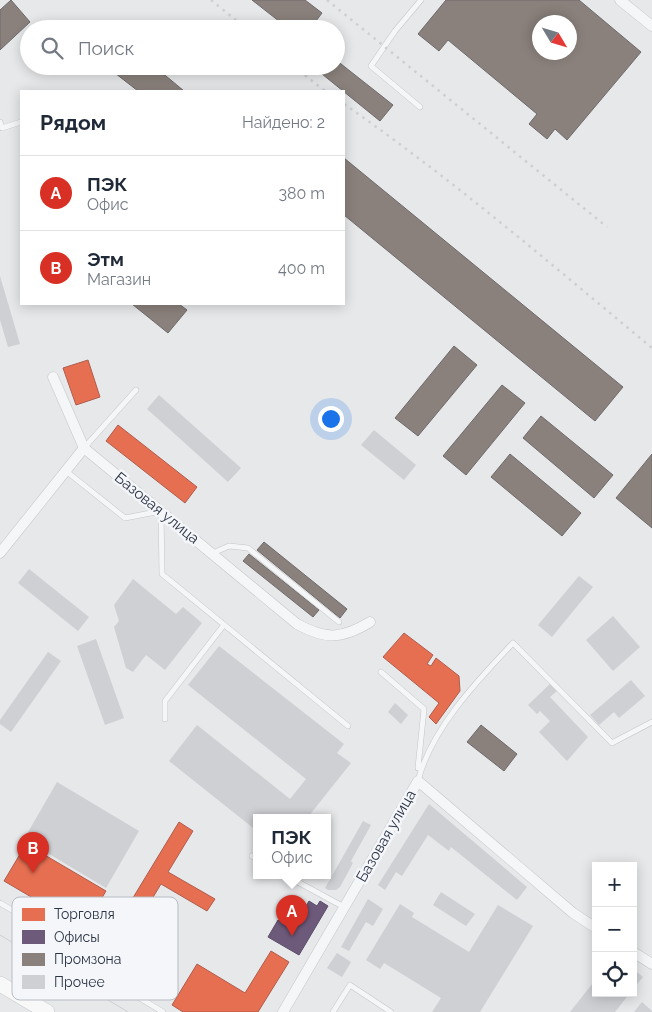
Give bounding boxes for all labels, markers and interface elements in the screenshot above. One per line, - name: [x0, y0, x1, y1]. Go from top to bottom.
- north arrow: [532, 15, 577, 60]
- search box: [20, 20, 345, 75]
- icon: search: [38, 34, 66, 62]
- text: Поиск: [78, 37, 134, 59]
- text: Рядом: [40, 110, 106, 135]
- text: Найдено: 2: [242, 113, 325, 132]
- text: ПЭК: [87, 173, 127, 195]
- text: A: [51, 184, 61, 203]
- text: 380 m: [278, 184, 325, 203]
- text: Офис: [87, 195, 128, 214]
- text: Этм: [87, 248, 124, 270]
- text: B: [51, 259, 61, 278]
- text: 400 m: [278, 259, 325, 278]
- text: Магазин: [87, 270, 151, 289]
- your location: [318, 406, 344, 432]
- street label: Базовая улица: [111, 468, 203, 548]
- street label: Базовая улица: [352, 787, 420, 885]
- popup: [253, 814, 331, 879]
- text: ПЭК: [271, 826, 312, 848]
- pin: B: [17, 832, 49, 873]
- text: Офис: [271, 848, 313, 867]
- map controls: [592, 862, 637, 997]
- button: +: [592, 862, 637, 907]
- pin: A: [276, 895, 308, 936]
- legend: [12, 897, 178, 1000]
- text: Торговля: [54, 906, 115, 922]
- button: −: [592, 907, 637, 952]
- text: Офисы: [54, 929, 100, 945]
- text: Промзона: [54, 951, 121, 967]
- button: locate: [592, 952, 637, 997]
- text: Прочее: [54, 974, 105, 990]

